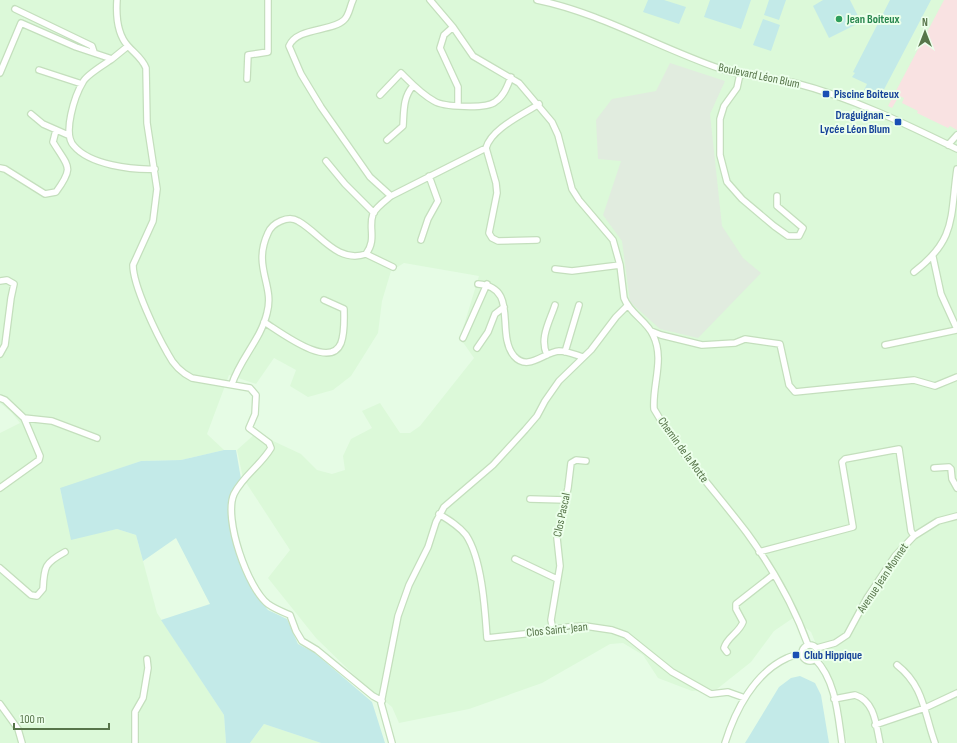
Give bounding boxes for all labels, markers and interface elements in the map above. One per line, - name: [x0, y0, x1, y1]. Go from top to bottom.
- place label: Jean Boiteux: [846, 12, 900, 27]
- north arrow: [905, 12, 945, 52]
- marker: Jean Boiteux: [834, 14, 844, 24]
- text: N: [922, 16, 928, 29]
- street label: Boulevard Léon Blum: [717, 60, 801, 92]
- place label: Piscine Boiteux: [834, 87, 899, 102]
- marker: Piscine Boiteux: [821, 89, 831, 99]
- place label: Draguignan - Lycée Léon Blum: [820, 108, 890, 137]
- marker: Draguignan - Lycée Léon Blum: [893, 117, 903, 127]
- street label: Chemin de la Motte: [654, 414, 712, 486]
- street label: Clos Pascal: [550, 492, 574, 538]
- street label: Avenue Jean Monnet: [854, 540, 912, 617]
- street label: Clos Saint-Jean: [526, 619, 588, 641]
- place label: Club Hippique: [804, 648, 862, 663]
- marker: Club Hippique: [791, 650, 801, 660]
- scale bar: [14, 705, 109, 731]
- text: 100 m: [20, 712, 45, 727]

